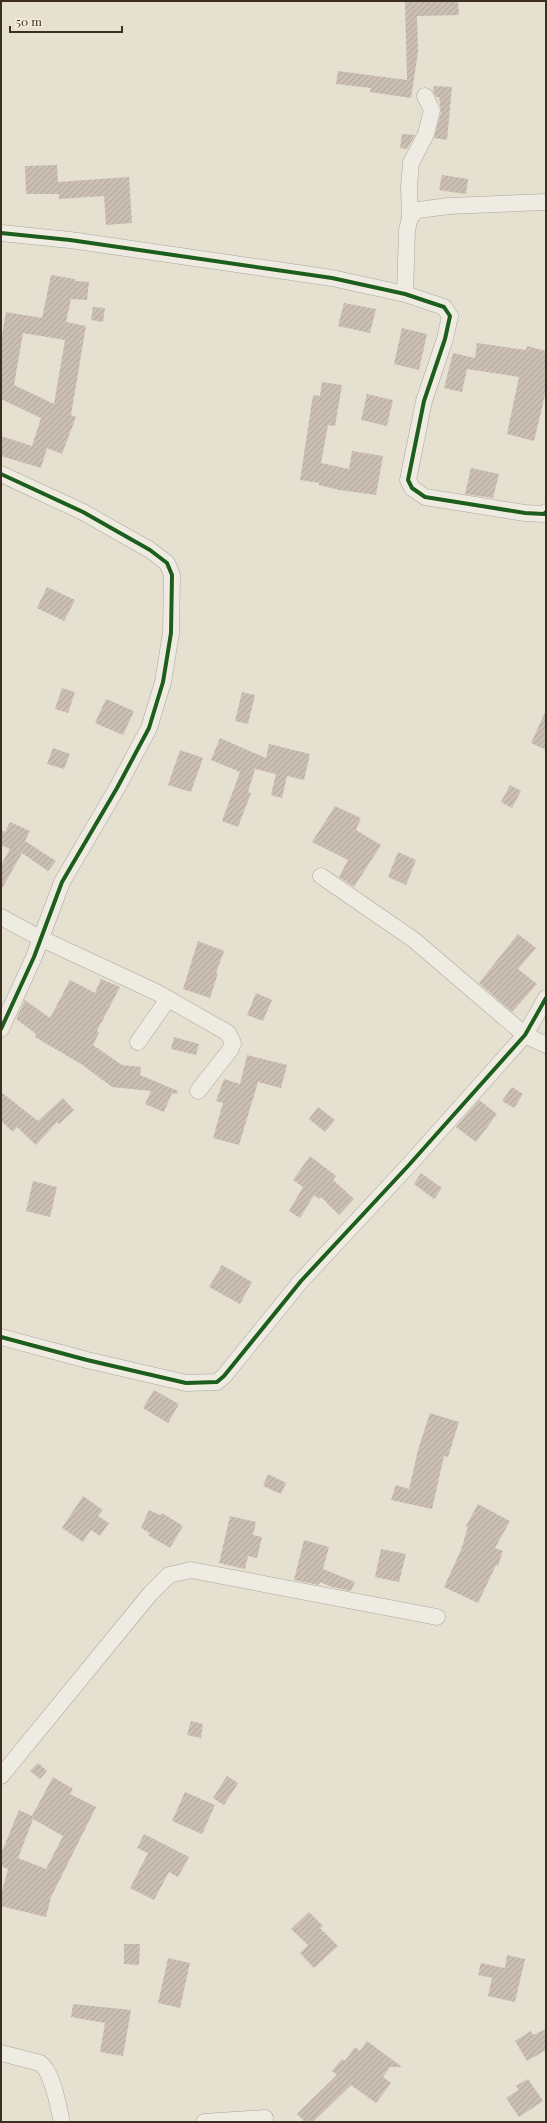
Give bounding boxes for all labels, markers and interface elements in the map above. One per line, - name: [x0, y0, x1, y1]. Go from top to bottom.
- scale bar: [10, 8, 122, 34]
- text: 50 m: [16, 13, 42, 29]

